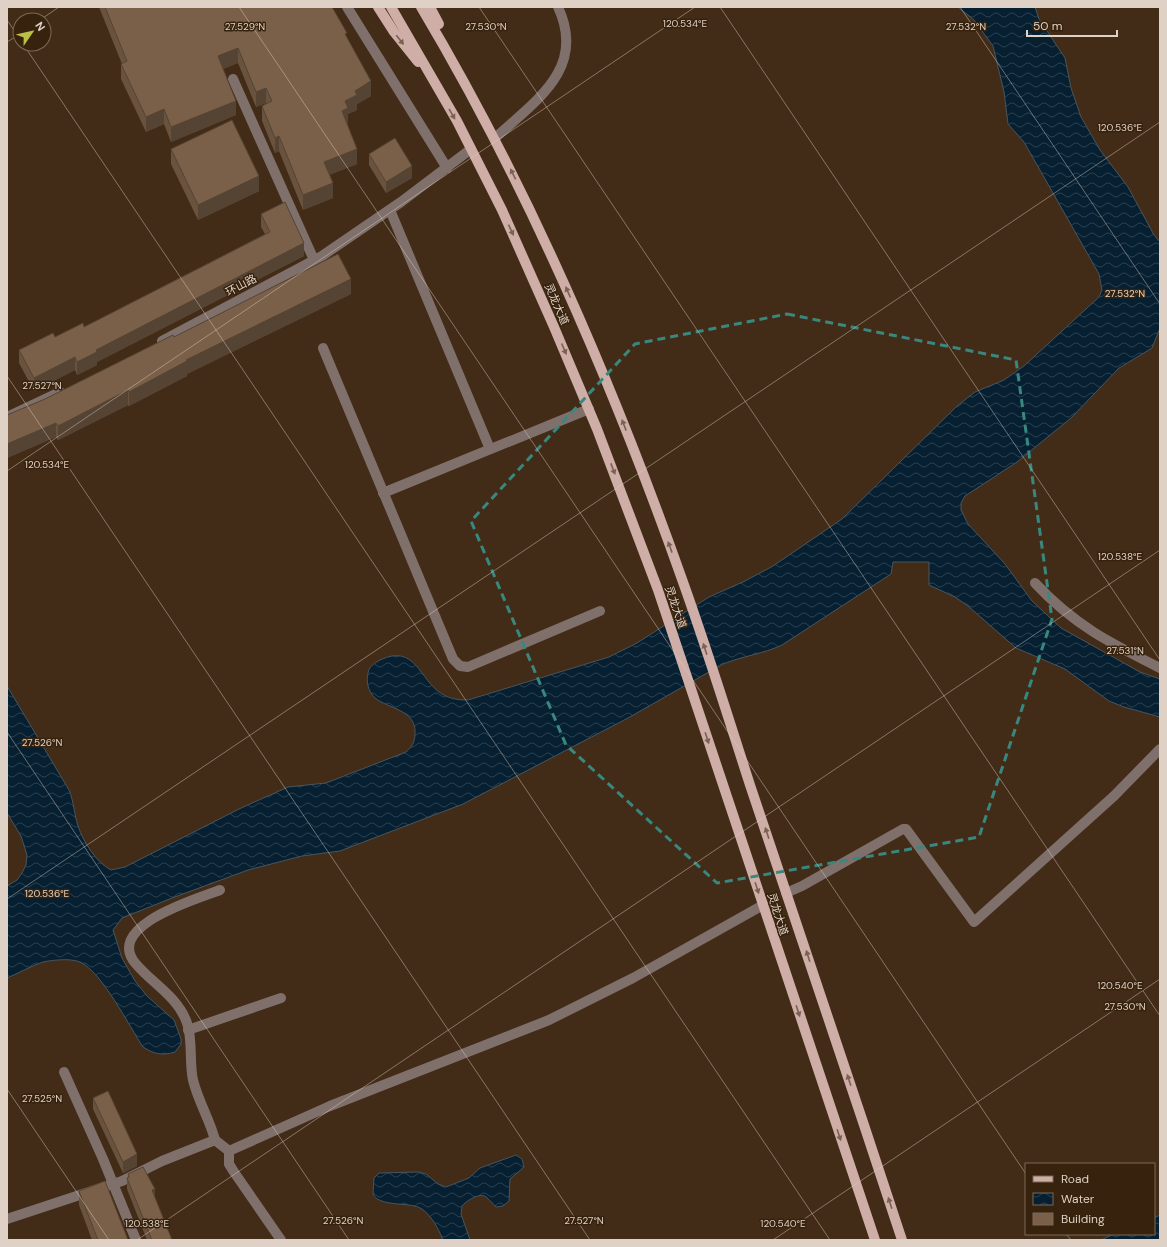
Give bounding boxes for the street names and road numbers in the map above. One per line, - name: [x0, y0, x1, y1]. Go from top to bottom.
- street label: 环山路: [223, 271, 259, 299]
- street label: 灵龙大道: [542, 281, 572, 327]
- street label: 灵龙大道: [662, 584, 690, 630]
- street label: 灵龙大道: [765, 891, 791, 937]

